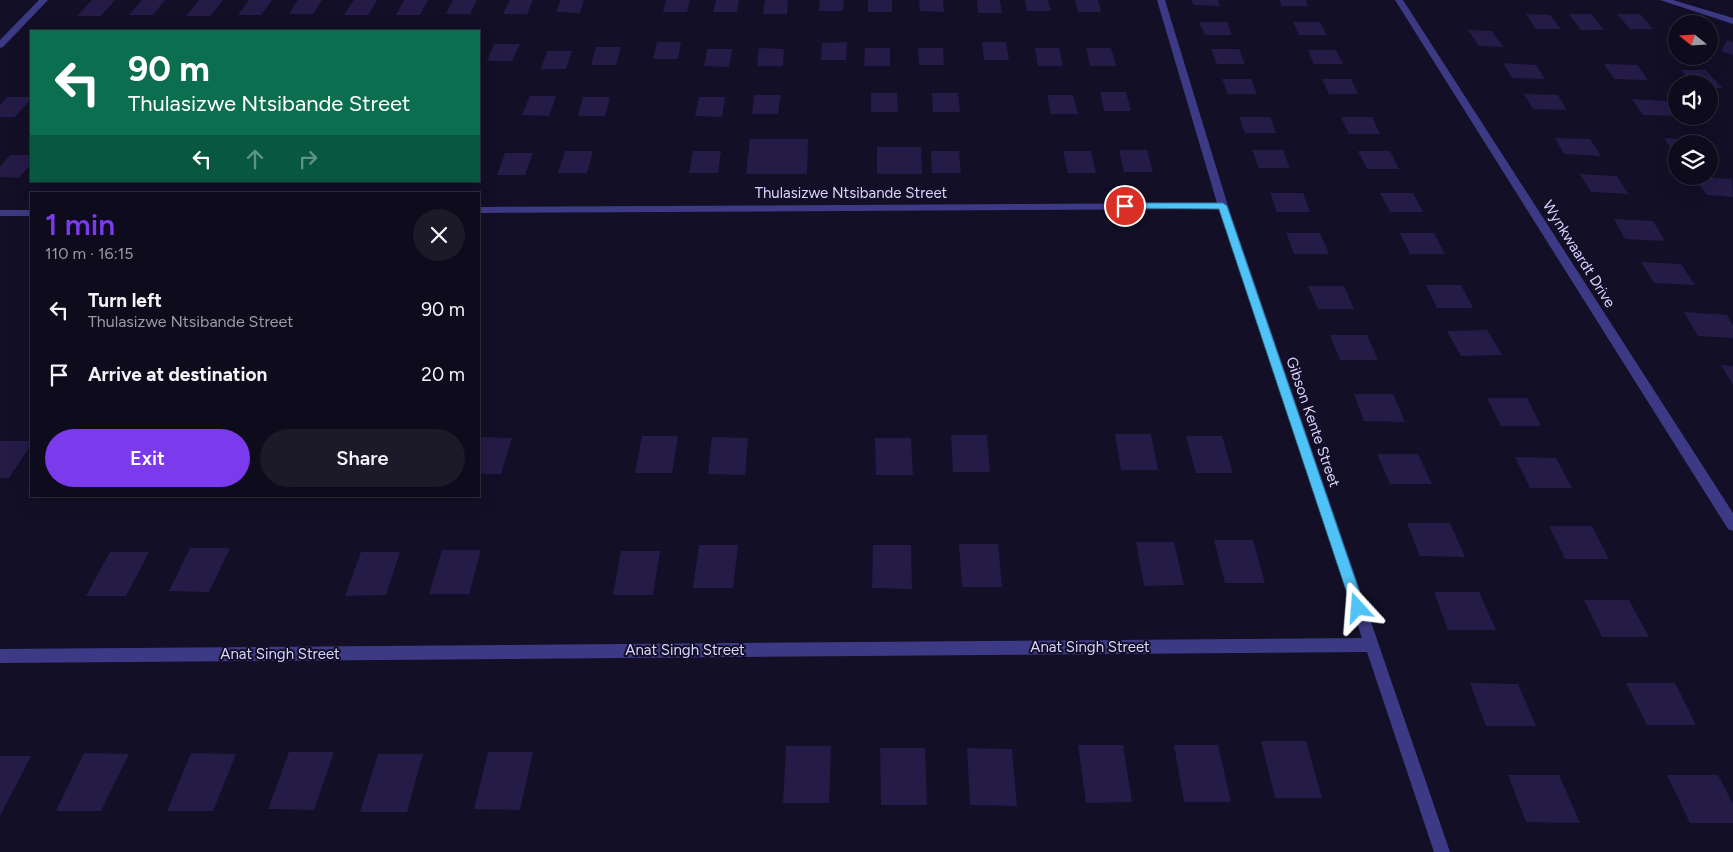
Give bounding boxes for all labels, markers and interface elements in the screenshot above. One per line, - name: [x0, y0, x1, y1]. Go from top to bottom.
- north arrow: [1668, 15, 1718, 65]
- map controls: [1668, 15, 1718, 185]
- text: 90 m: [128, 48, 210, 90]
- icon: left: [45, 50, 110, 115]
- button: sound: [1668, 75, 1718, 125]
- text: Thulasizwe Ntsibande Street: [128, 90, 410, 117]
- button: layers: [1668, 135, 1718, 185]
- icon: left: [188, 145, 216, 173]
- icon: ahead: [241, 145, 269, 173]
- icon: right: [294, 145, 322, 173]
- street label: Thulasizwe Ntsibande Street: [755, 184, 948, 202]
- pin: [1104, 185, 1146, 227]
- icon: arrive: [1111, 192, 1139, 220]
- street label: Wynkwaardt Drive: [1539, 197, 1619, 311]
- text: 1 min: [45, 206, 115, 243]
- button: close: [413, 209, 465, 261]
- text: 110 m · 16:15: [45, 244, 134, 263]
- text: Turn left: [88, 289, 162, 312]
- icon: left: [45, 296, 73, 324]
- text: 90 m: [421, 298, 465, 321]
- text: Thulasizwe Ntsibande Street: [88, 312, 293, 331]
- street label: Gibson Kente Street: [1282, 355, 1344, 490]
- icon: arrive: [45, 361, 73, 389]
- text: Arrive at destination: [88, 363, 267, 386]
- text: 20 m: [421, 363, 465, 386]
- button: Exit: [45, 429, 250, 487]
- button: Share: [260, 429, 465, 487]
- position arrow: [1331, 581, 1383, 633]
- street label: Anat Singh Street: [1030, 638, 1150, 656]
- street label: Anat Singh Street: [625, 641, 745, 659]
- street label: Anat Singh Street: [220, 645, 340, 663]

